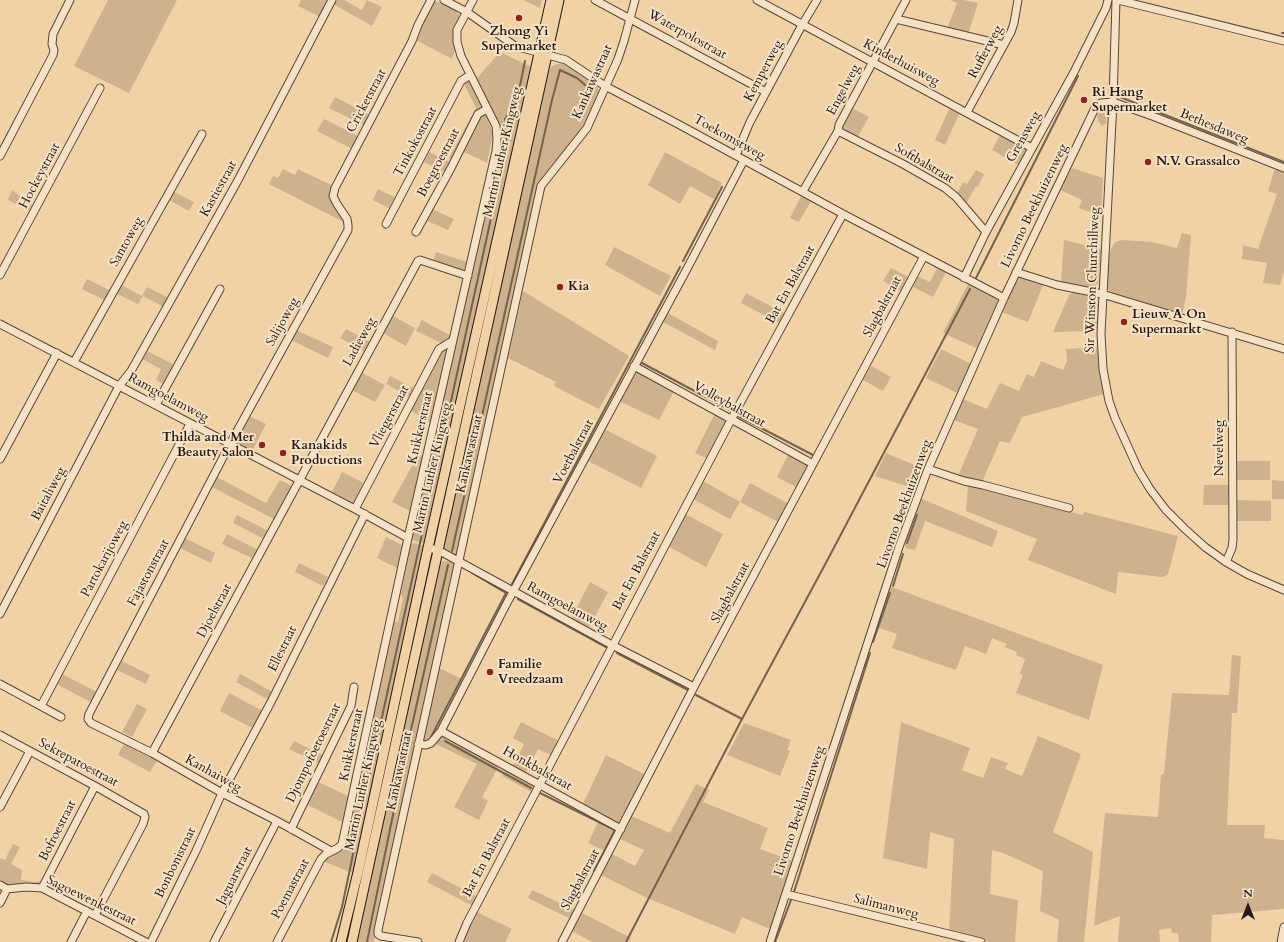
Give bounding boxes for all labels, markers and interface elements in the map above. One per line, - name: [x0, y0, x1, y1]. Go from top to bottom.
- street label: Waterpolostraat: [645, 7, 729, 63]
- marker: Zhong Yi Supermarket: [514, 13, 524, 23]
- street label: Rufferweg: [965, 23, 1007, 81]
- place label: Zhong Yi Supermarket: [482, 24, 556, 55]
- street label: Kinderhuisweg: [860, 36, 942, 90]
- street label: Kemperweg: [741, 37, 787, 105]
- street label: Kankawastraat: [570, 42, 616, 122]
- street label: Engelweg: [824, 62, 864, 118]
- street label: Cricketstraat: [344, 67, 390, 135]
- street label: Martin Luther Kingweg: [480, 85, 526, 219]
- place label: Ri Hang Supermarket: [1092, 85, 1167, 116]
- marker: Ri Hang Supermarket: [1079, 95, 1089, 105]
- street label: Tinkokostraat: [391, 104, 441, 180]
- street label: Bethesdaweg: [1178, 106, 1250, 148]
- street label: Grensweg: [1004, 109, 1044, 165]
- street label: Toekomstweg: [690, 112, 768, 164]
- street label: Boegroestraat: [414, 126, 464, 200]
- street label: Hockeystraat: [16, 141, 64, 211]
- street label: Softbalstraat: [892, 141, 956, 187]
- street label: Livorno Beekhuizenweg: [998, 141, 1072, 271]
- place label: N.V. Grassalco: [1156, 154, 1240, 170]
- marker: N.V. Grassalco: [1143, 157, 1153, 167]
- street label: Kastiestraat: [197, 158, 241, 220]
- street label: Sir Winston Churchillweg: [1083, 207, 1103, 353]
- street label: Santoweg: [107, 214, 147, 270]
- street label: Bat En Balstraat: [763, 243, 819, 327]
- street label: Slagbalstraat: [860, 274, 906, 340]
- place label: Kia: [568, 279, 589, 295]
- marker: Kia: [555, 282, 565, 292]
- street label: Salijoweg: [263, 295, 303, 349]
- place label: Lieuw A On Supermarkt: [1132, 307, 1206, 338]
- street label: Ladieweg: [340, 315, 380, 369]
- marker: Lieuw A On Supermarkt: [1119, 317, 1129, 327]
- street label: Ramgoelamweg: [125, 370, 211, 426]
- street label: Volleybalstraat: [690, 379, 768, 431]
- street label: Vliegerstraat: [367, 383, 413, 451]
- street label: Knikkerstraat: [405, 390, 437, 466]
- street label: Martin Luther Kingweg: [410, 401, 456, 535]
- street label: Kankawastraat: [453, 413, 487, 495]
- street label: Voetbalstraat: [550, 417, 598, 487]
- street label: Nevelweg: [1212, 420, 1228, 476]
- place label: Thilda and Mer Beauty Salon: [162, 430, 254, 461]
- street label: Livorno Beekhuizenweg: [874, 437, 936, 571]
- place label: Kanakids Productions: [291, 438, 362, 469]
- marker: Thilda and Mer Beauty Salon: [257, 440, 267, 450]
- marker: Kanakids Productions: [278, 448, 288, 458]
- street label: Baitaliweg: [28, 465, 70, 523]
- street label: Partokarijoweg: [78, 518, 132, 600]
- street label: Bat En Balstraat: [610, 529, 664, 613]
- street label: Fajastonstraat: [125, 537, 173, 609]
- street label: Slagbalstraat: [708, 560, 754, 626]
- street label: Ramgoelamweg: [524, 579, 610, 635]
- street label: Djoelstraat: [194, 581, 236, 641]
- street label: Ellestraat: [265, 624, 301, 674]
- place label: Familie Vreedzaam: [498, 657, 563, 688]
- marker: Familie Vreedzaam: [485, 667, 495, 677]
- street label: Djompofoetoestraat: [283, 701, 345, 805]
- street label: Knikkerstraat: [337, 707, 367, 783]
- street label: Martin Luther Kingweg: [343, 718, 385, 852]
- street label: Kankawastraat: [384, 730, 416, 812]
- street label: Sekrepatoestraat: [35, 735, 121, 791]
- street label: Honkbalstraat: [500, 744, 574, 794]
- street label: Livorno Beekhuizenweg: [772, 744, 828, 878]
- street label: Kanhaiweg: [182, 752, 244, 796]
- street label: Bofroestraat: [36, 798, 80, 864]
- street label: Bat En Balstraat: [460, 816, 514, 900]
- street label: Bonbonistraat: [152, 825, 200, 901]
- street label: Jaguarstraat: [214, 844, 256, 908]
- street label: Slagbalstraat: [558, 847, 604, 913]
- street label: Poemastraat: [269, 856, 313, 922]
- street label: Sagoewenkestraat: [44, 873, 138, 929]
- north arrow: [1228, 886, 1268, 926]
- text: N: [1243, 886, 1253, 901]
- street label: Salimanweg: [852, 891, 920, 923]

